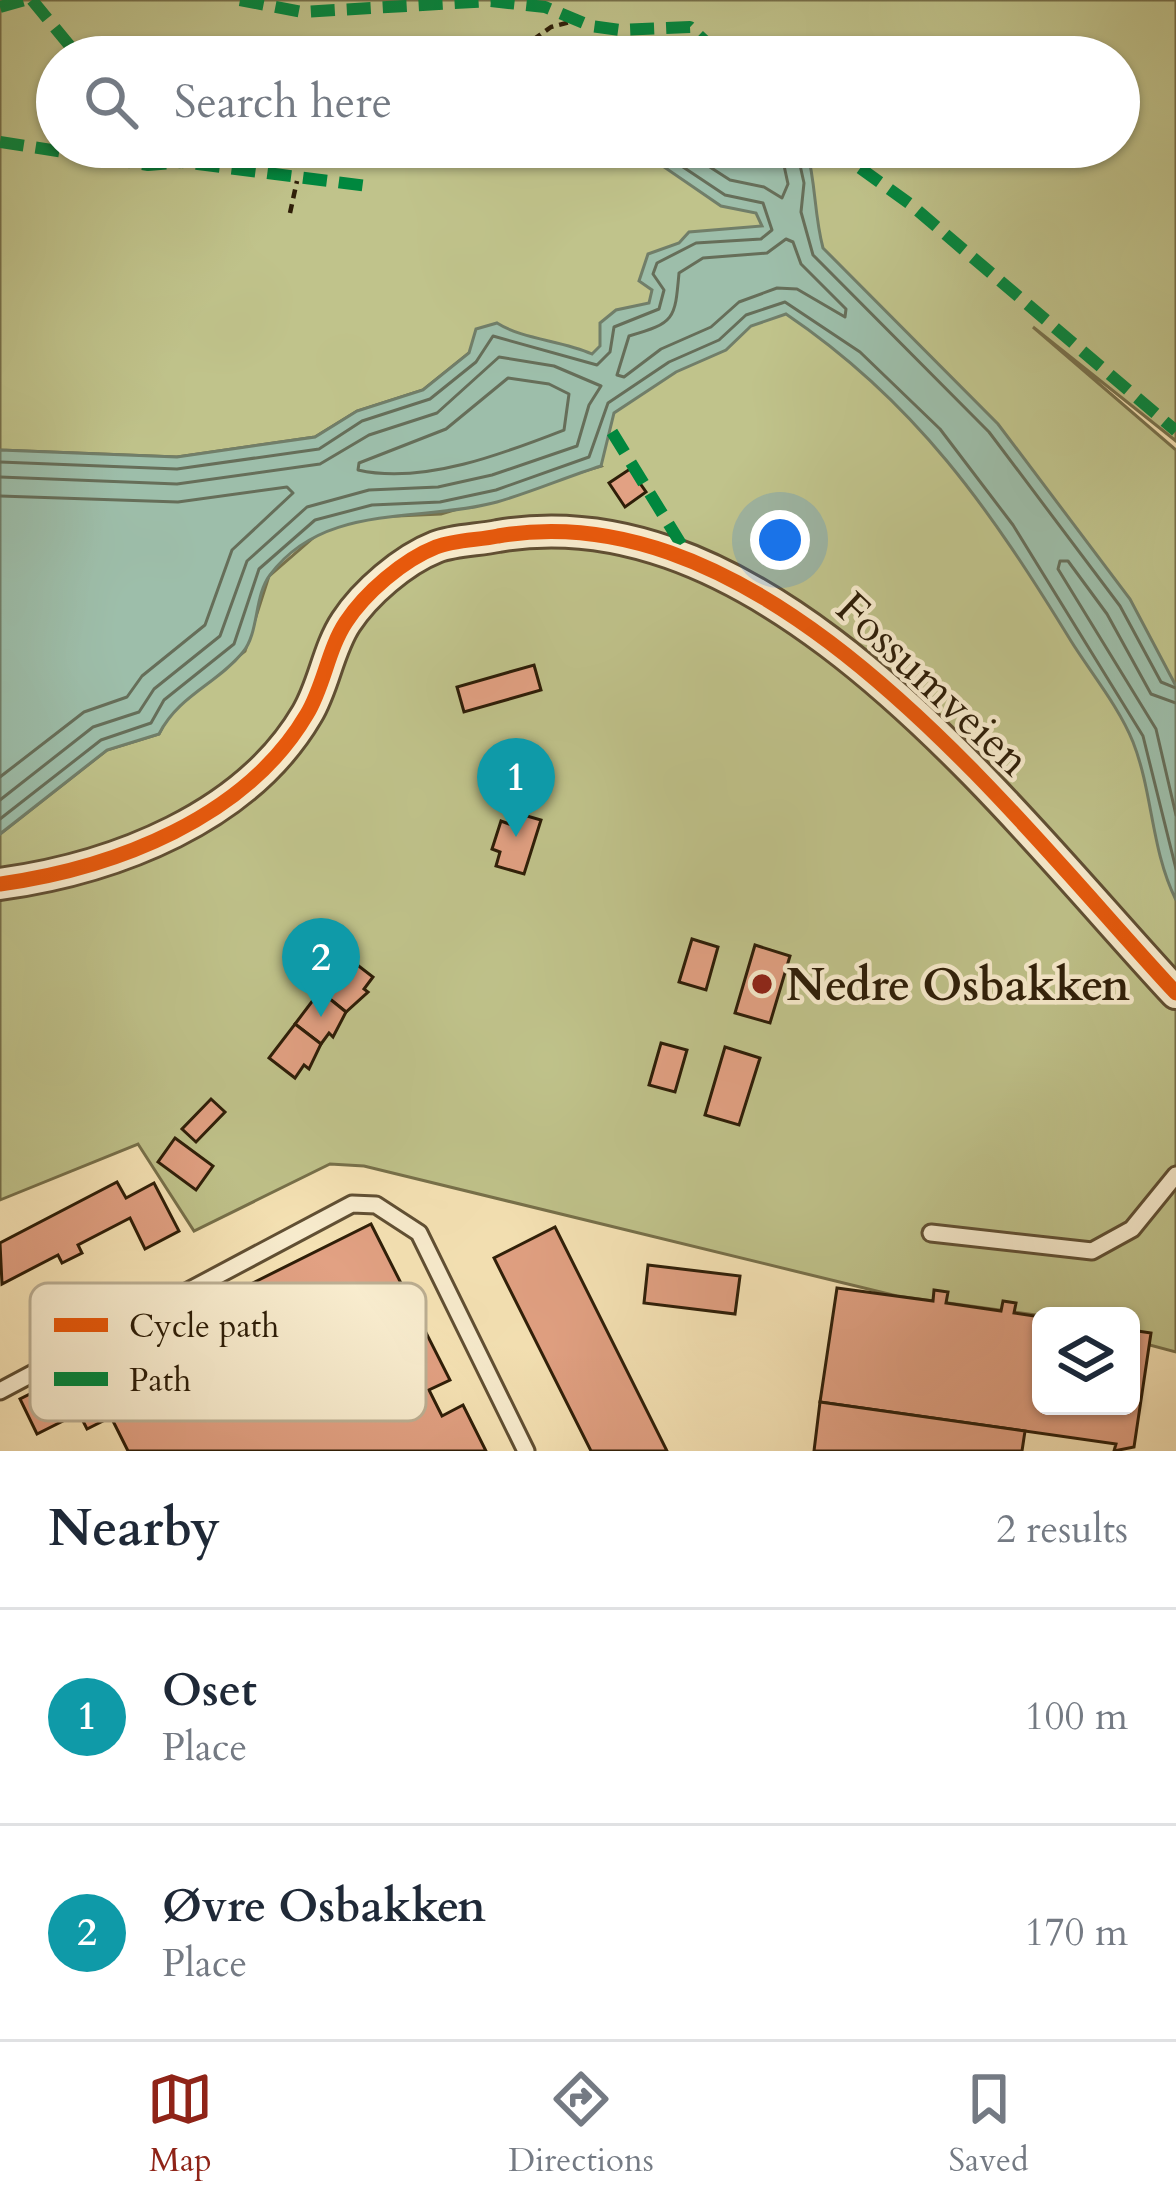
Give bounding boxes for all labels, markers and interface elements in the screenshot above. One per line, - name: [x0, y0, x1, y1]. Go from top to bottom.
- search box: [36, 36, 1140, 168]
- icon: search: [78, 69, 144, 135]
- text: Search here: [174, 72, 392, 133]
- your location: [750, 510, 810, 570]
- street label: Fossumveien: [823, 578, 1044, 790]
- pin: 1: [477, 738, 555, 837]
- pin: 2: [282, 918, 360, 1017]
- place label: Nedre Osbakken: [786, 955, 1130, 1016]
- marker: Nedre Osbakken: [749, 971, 775, 997]
- legend: [30, 1283, 426, 1421]
- text: Cycle path: [129, 1304, 279, 1349]
- map controls: [1032, 1307, 1140, 1415]
- button: layers: [1032, 1307, 1140, 1415]
- text: Path: [129, 1358, 191, 1403]
- text: Nearby: [48, 1494, 220, 1564]
- text: 2 results: [996, 1503, 1128, 1556]
- text: Oset: [162, 1660, 257, 1721]
- text: 1: [77, 1690, 97, 1743]
- text: 100 m: [1025, 1690, 1128, 1743]
- text: Place: [162, 1721, 247, 1774]
- text: Øvre Osbakken: [162, 1876, 486, 1937]
- text: 2: [77, 1906, 97, 1959]
- text: 170 m: [1025, 1906, 1128, 1959]
- text: Place: [162, 1937, 247, 1990]
- tab: Map: [147, 2066, 213, 2183]
- tab: Directions: [508, 2066, 654, 2183]
- tab: Saved: [949, 2066, 1029, 2183]

